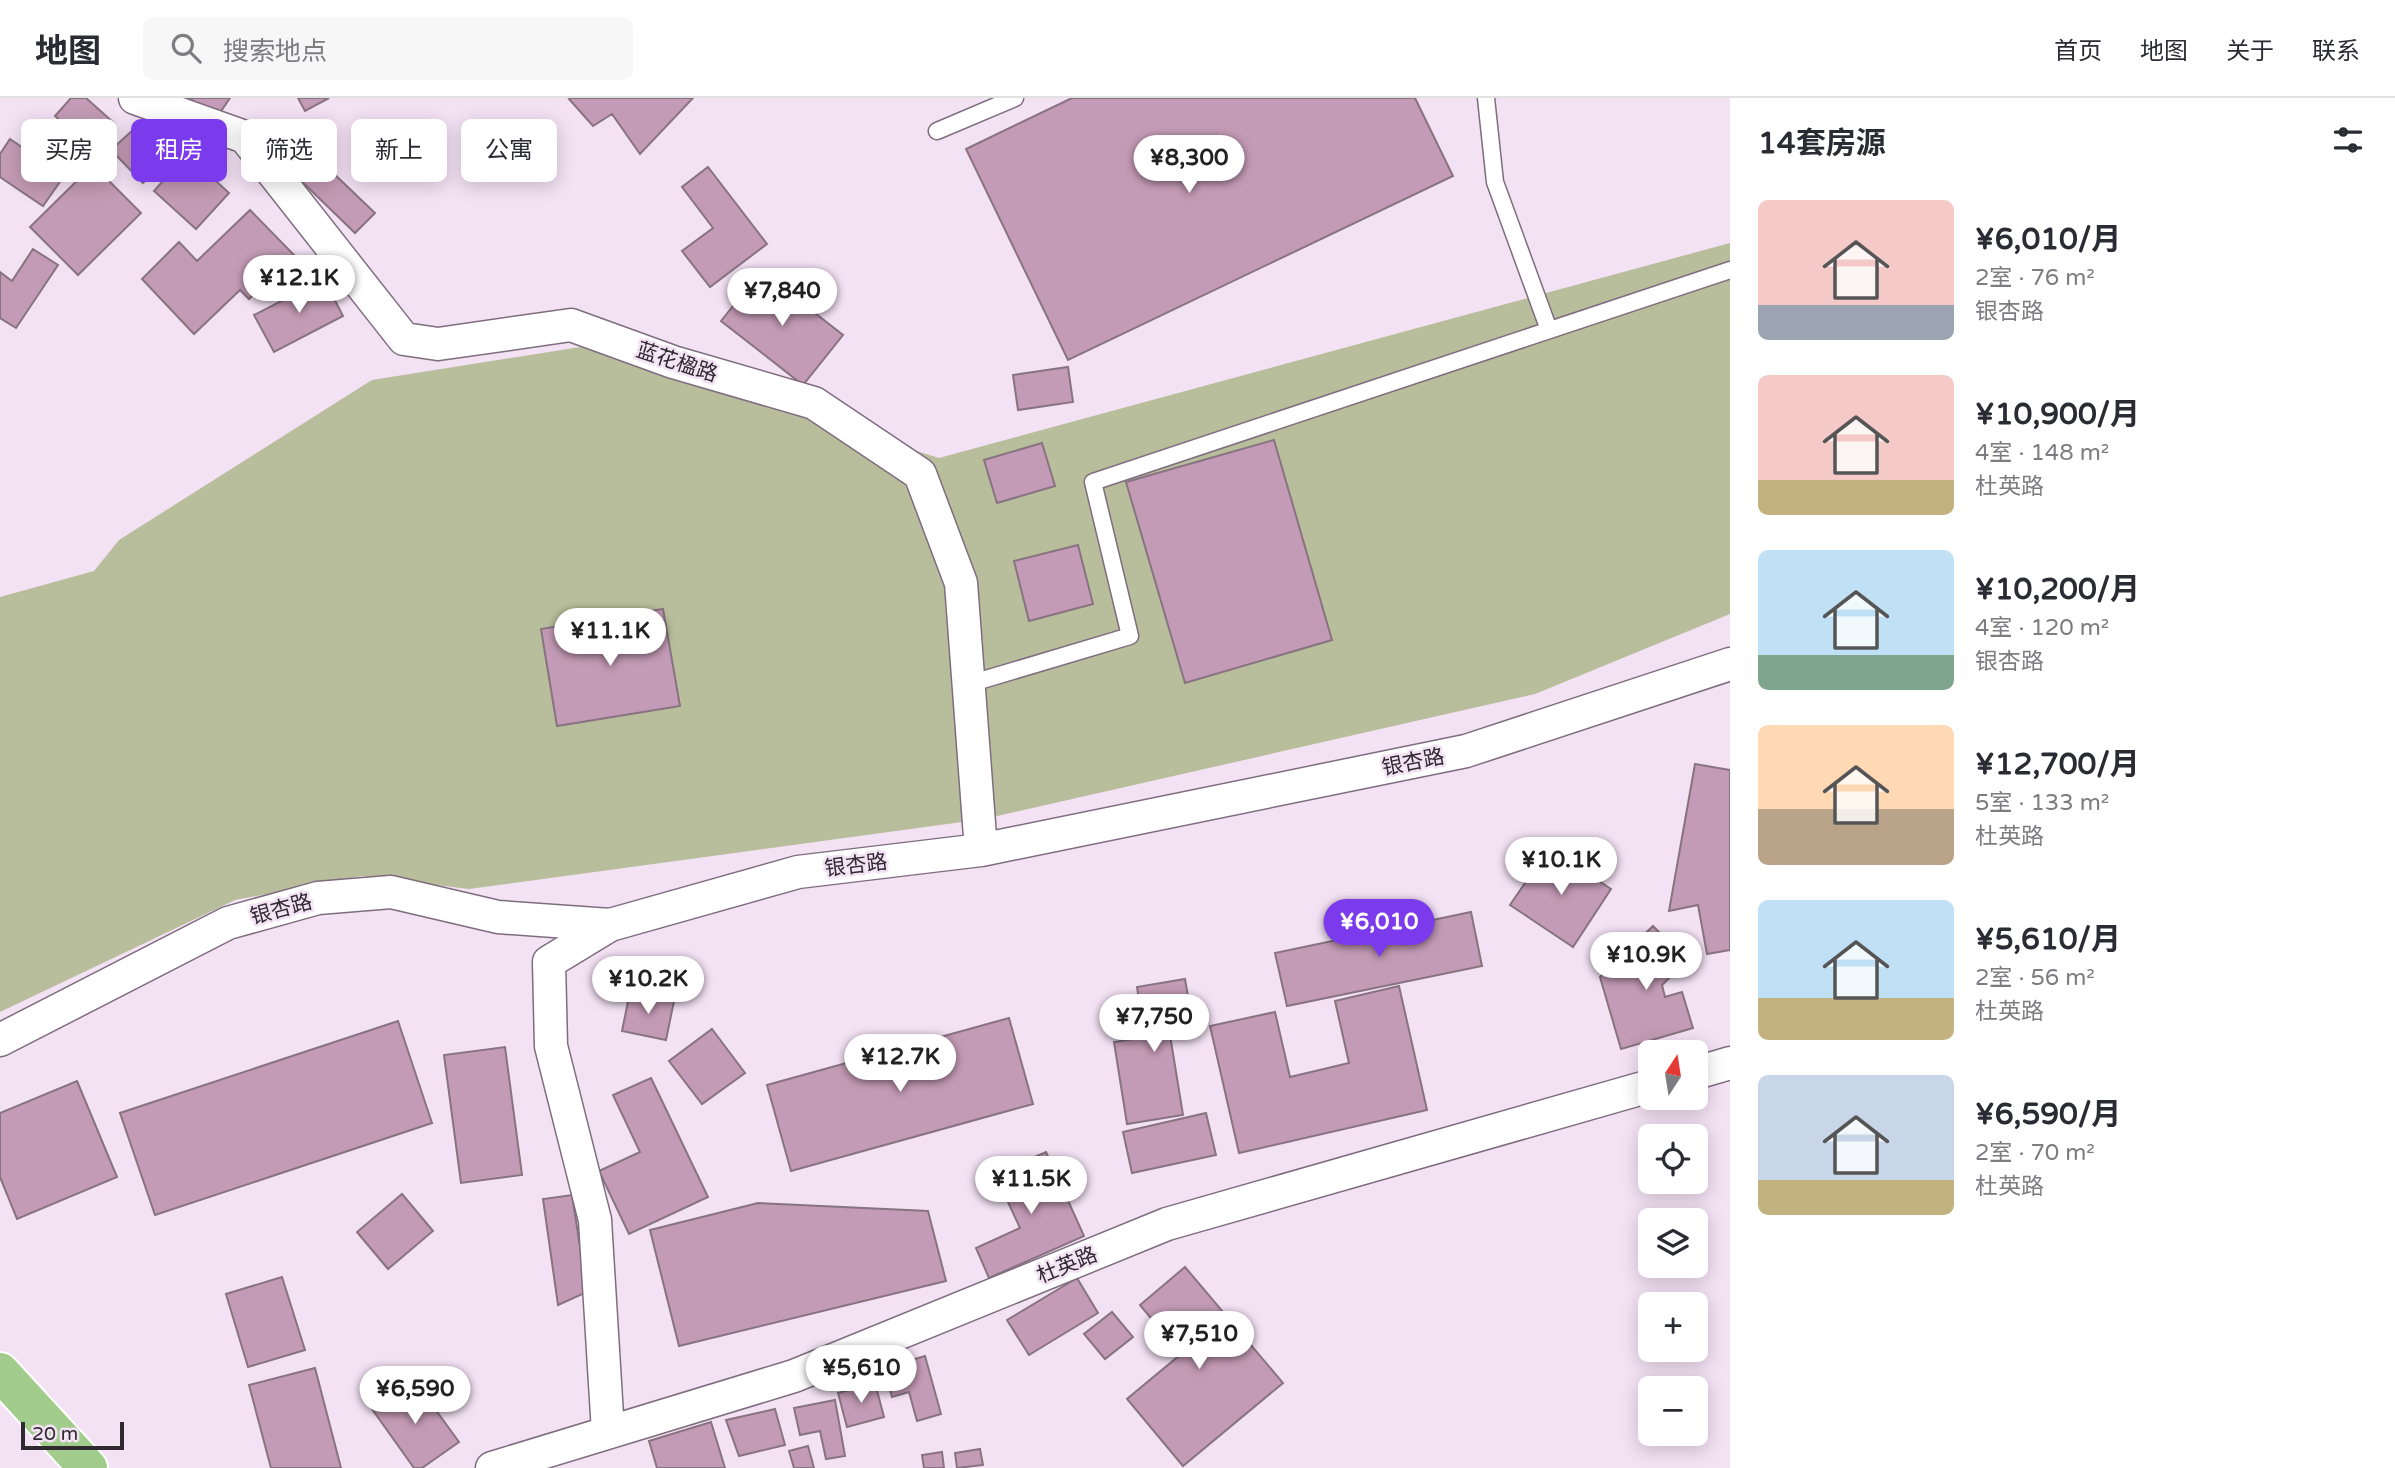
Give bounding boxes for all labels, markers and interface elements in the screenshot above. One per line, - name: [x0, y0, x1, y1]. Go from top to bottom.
- search box: [143, 17, 633, 80]
- icon: search: [167, 29, 205, 67]
- text: 地图: [35, 32, 101, 71]
- text: 搜索地点: [223, 36, 327, 67]
- text: 首页: [2054, 37, 2102, 66]
- text: 地图: [2140, 37, 2188, 66]
- text: 关于: [2226, 37, 2274, 66]
- text: 联系: [2312, 37, 2360, 66]
- chip: 买房: [21, 119, 117, 182]
- chip: 租房: [131, 119, 227, 182]
- chip: 筛选: [241, 119, 337, 182]
- chip: 新上: [351, 119, 447, 182]
- chip: 公寓: [461, 119, 557, 182]
- icon: filters: [2329, 121, 2367, 159]
- text: 14套房源: [1758, 125, 1886, 162]
- pin: ¥8,300: [1132, 136, 1246, 195]
- text: ¥8,300: [1150, 144, 1228, 172]
- text: ¥6,010/月: [1975, 221, 2121, 258]
- icon: home: [1814, 228, 1898, 312]
- pin: ¥12.1K: [242, 256, 356, 315]
- text: ¥12.1K: [259, 264, 339, 292]
- text: 2室 · 76 m²: [1975, 264, 2095, 292]
- pin: ¥7,840: [725, 268, 839, 328]
- text: ¥7,840: [743, 277, 821, 305]
- text: 银杏路: [1975, 298, 2044, 326]
- street label: 蓝花楹路: [633, 338, 721, 387]
- text: ¥10,900/月: [1975, 396, 2140, 433]
- icon: home: [1814, 403, 1898, 487]
- text: 4室 · 148 m²: [1975, 439, 2109, 467]
- text: 杜英路: [1975, 473, 2044, 501]
- text: ¥10,200/月: [1975, 571, 2140, 608]
- icon: home: [1814, 578, 1898, 662]
- pin: ¥11.1K: [553, 608, 667, 668]
- text: 4室 · 120 m²: [1975, 614, 2109, 642]
- text: ¥11.1K: [570, 617, 650, 645]
- text: 银杏路: [1975, 648, 2044, 676]
- street label: 银杏路: [1380, 744, 1446, 781]
- text: ¥12,700/月: [1975, 746, 2140, 783]
- icon: home: [1814, 753, 1898, 837]
- text: 5室 · 133 m²: [1975, 789, 2109, 817]
- text: 杜英路: [1975, 823, 2044, 851]
- pin: ¥10.1K: [1504, 838, 1618, 897]
- text: ¥10.1K: [1521, 846, 1601, 874]
- street label: 银杏路: [823, 849, 889, 882]
- street label: 银杏路: [247, 889, 315, 930]
- pin: ¥6,010: [1322, 900, 1436, 959]
- text: ¥6,010: [1340, 908, 1418, 936]
- text: ¥5,610/月: [1975, 921, 2121, 958]
- icon: home: [1814, 928, 1898, 1012]
- pin: ¥10.9K: [1589, 932, 1703, 992]
- text: ¥10.9K: [1606, 941, 1686, 969]
- pin: ¥10.2K: [591, 956, 705, 1016]
- text: 2室 · 56 m²: [1975, 964, 2095, 992]
- text: ¥10.2K: [608, 965, 688, 993]
- pin: ¥7,750: [1097, 995, 1211, 1054]
- text: 杜英路: [1975, 998, 2044, 1026]
- text: ¥7,750: [1115, 1003, 1193, 1031]
- pin: ¥12.7K: [843, 1034, 957, 1094]
- north arrow: [1638, 1040, 1708, 1110]
- map controls: [1638, 1040, 1708, 1446]
- text: ¥12.7K: [860, 1043, 940, 1071]
- text: ¥6,590/月: [1975, 1096, 2121, 1133]
- icon: home: [1814, 1103, 1898, 1187]
- button: locate: [1638, 1124, 1708, 1194]
- text: 2室 · 70 m²: [1975, 1139, 2095, 1167]
- pin: ¥11.5K: [974, 1156, 1088, 1216]
- text: ¥11.5K: [991, 1165, 1071, 1193]
- text: 杜英路: [1975, 1173, 2044, 1201]
- button: layers: [1638, 1208, 1708, 1278]
- street label: 杜英路: [1033, 1242, 1101, 1289]
- button: +: [1638, 1292, 1708, 1362]
- pin: ¥7,510: [1142, 1312, 1256, 1371]
- text: ¥7,510: [1160, 1320, 1238, 1348]
- pin: ¥5,610: [804, 1346, 918, 1405]
- text: ¥5,610: [822, 1354, 900, 1382]
- pin: ¥6,590: [358, 1366, 472, 1426]
- text: ¥6,590: [376, 1375, 454, 1403]
- button: −: [1638, 1376, 1708, 1446]
- scale bar: [21, 1419, 124, 1451]
- text: 20 m: [32, 1423, 78, 1445]

